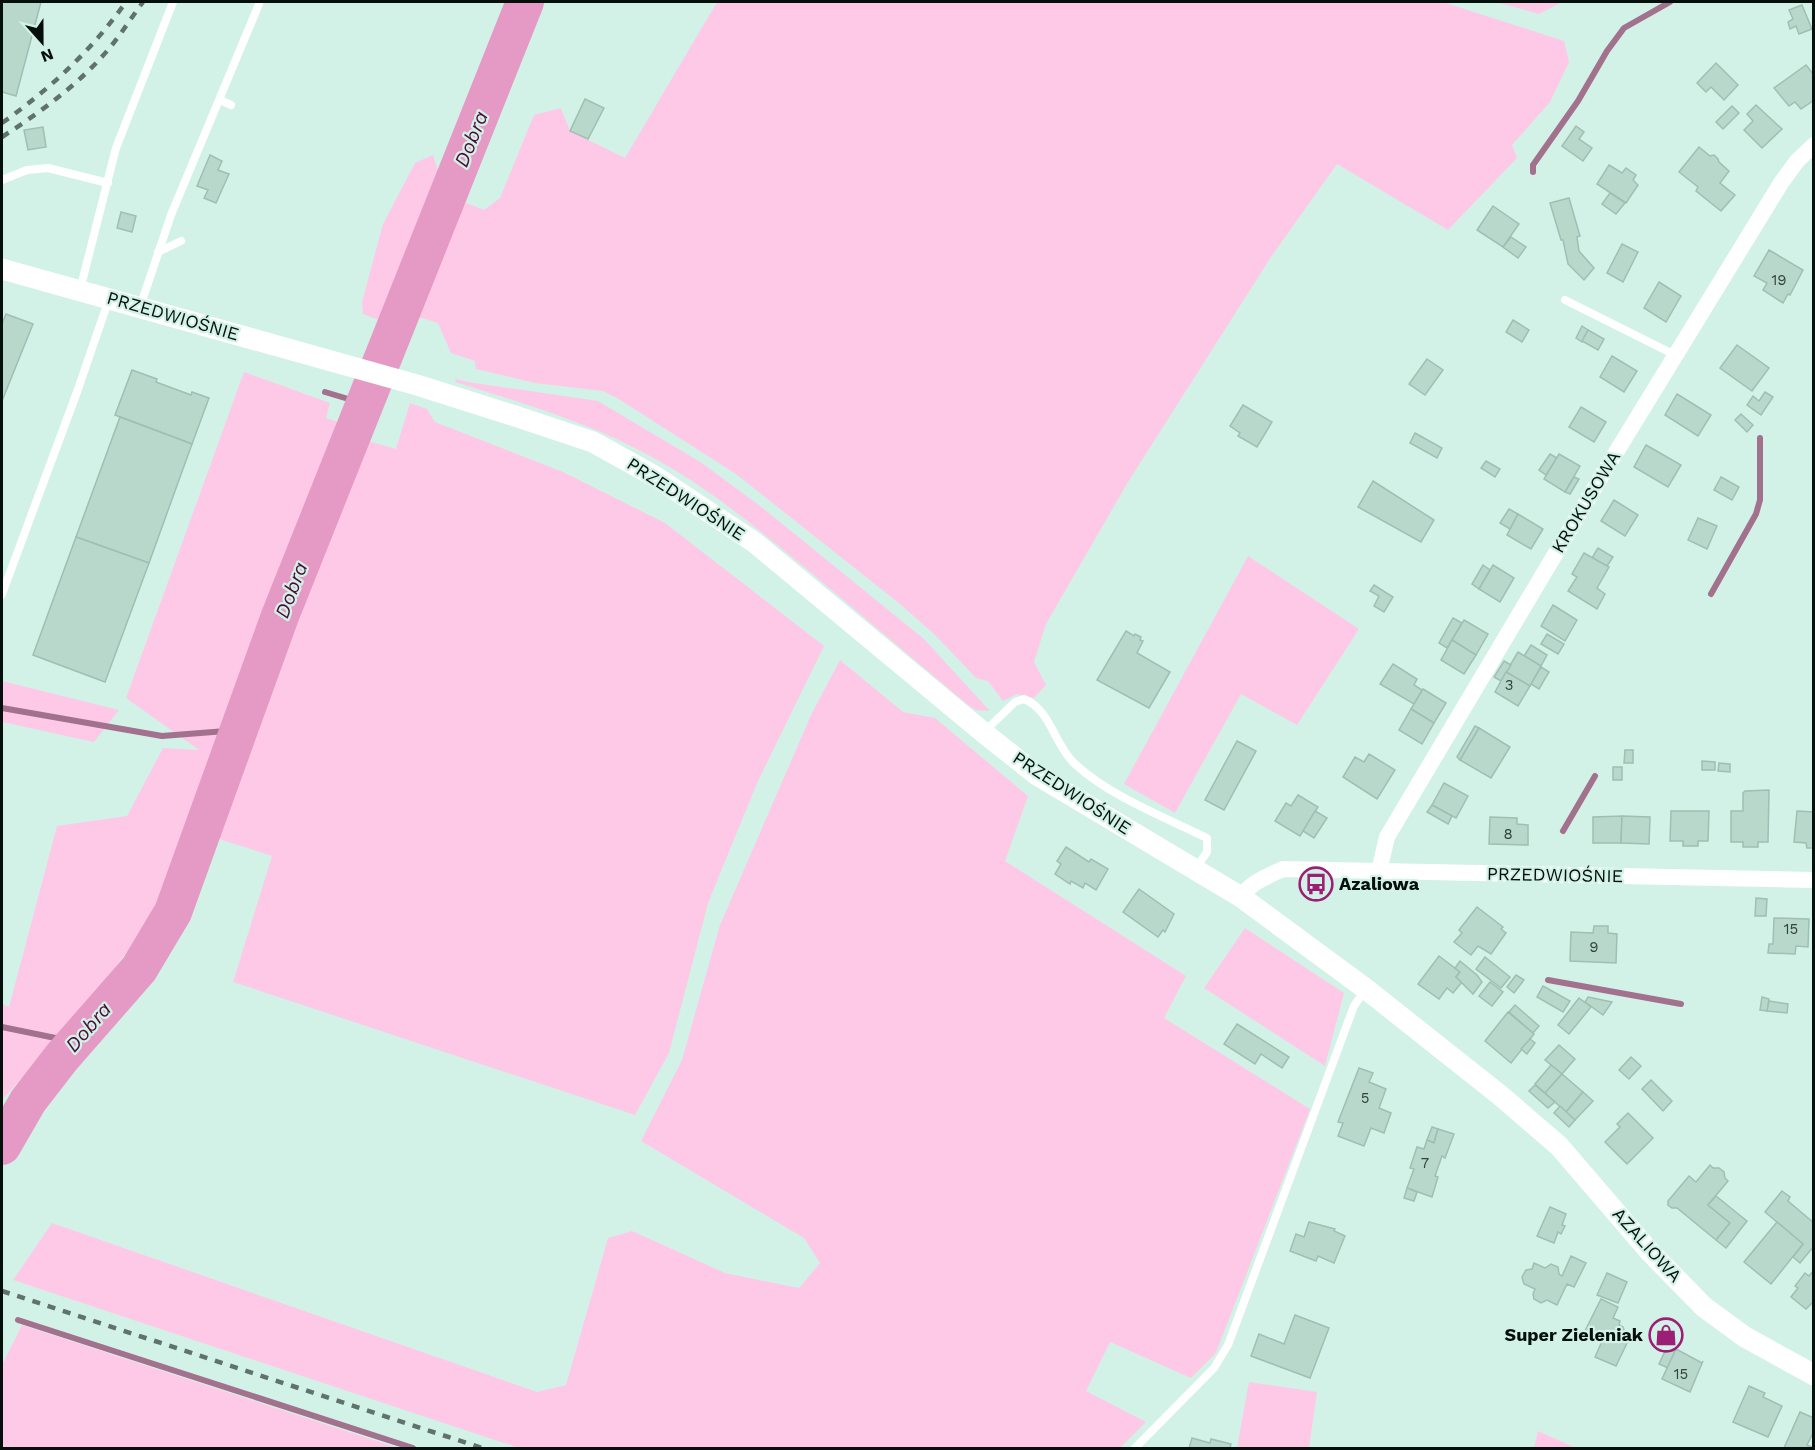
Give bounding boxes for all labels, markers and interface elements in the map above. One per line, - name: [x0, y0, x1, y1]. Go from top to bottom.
- north arrow: [12, 12, 72, 72]
- text: N: [38, 45, 56, 67]
- water label: Dobra: [449, 108, 493, 170]
- house number: 19: [1771, 271, 1787, 289]
- street label: PRZEDWIOŚNIE: [105, 287, 242, 344]
- street label: KROKUSOWA: [1547, 447, 1624, 556]
- street label: PRZEDWIOŚNIE: [623, 453, 749, 544]
- water label: Dobra: [269, 559, 313, 621]
- house number: 3: [1505, 676, 1513, 694]
- street label: PRZEDWIOŚNIE: [1009, 747, 1135, 838]
- house number: 8: [1503, 825, 1513, 843]
- street label: PRZEDWIOŚNIE: [1487, 863, 1623, 886]
- bus stop icon: Azaliowa: [1298, 866, 1334, 902]
- place label: Azaliowa: [1339, 873, 1420, 894]
- house number: 15: [1784, 920, 1798, 938]
- house number: 9: [1589, 938, 1599, 956]
- water label: Dobra: [60, 997, 116, 1057]
- house number: 5: [1361, 1089, 1369, 1107]
- house number: 7: [1421, 1154, 1429, 1172]
- street label: AZALIOWA: [1608, 1203, 1686, 1286]
- shop icon: Super Zieleniak: [1648, 1317, 1684, 1353]
- place label: Super Zieleniak: [1505, 1324, 1644, 1345]
- house number: 15: [1674, 1365, 1688, 1383]

